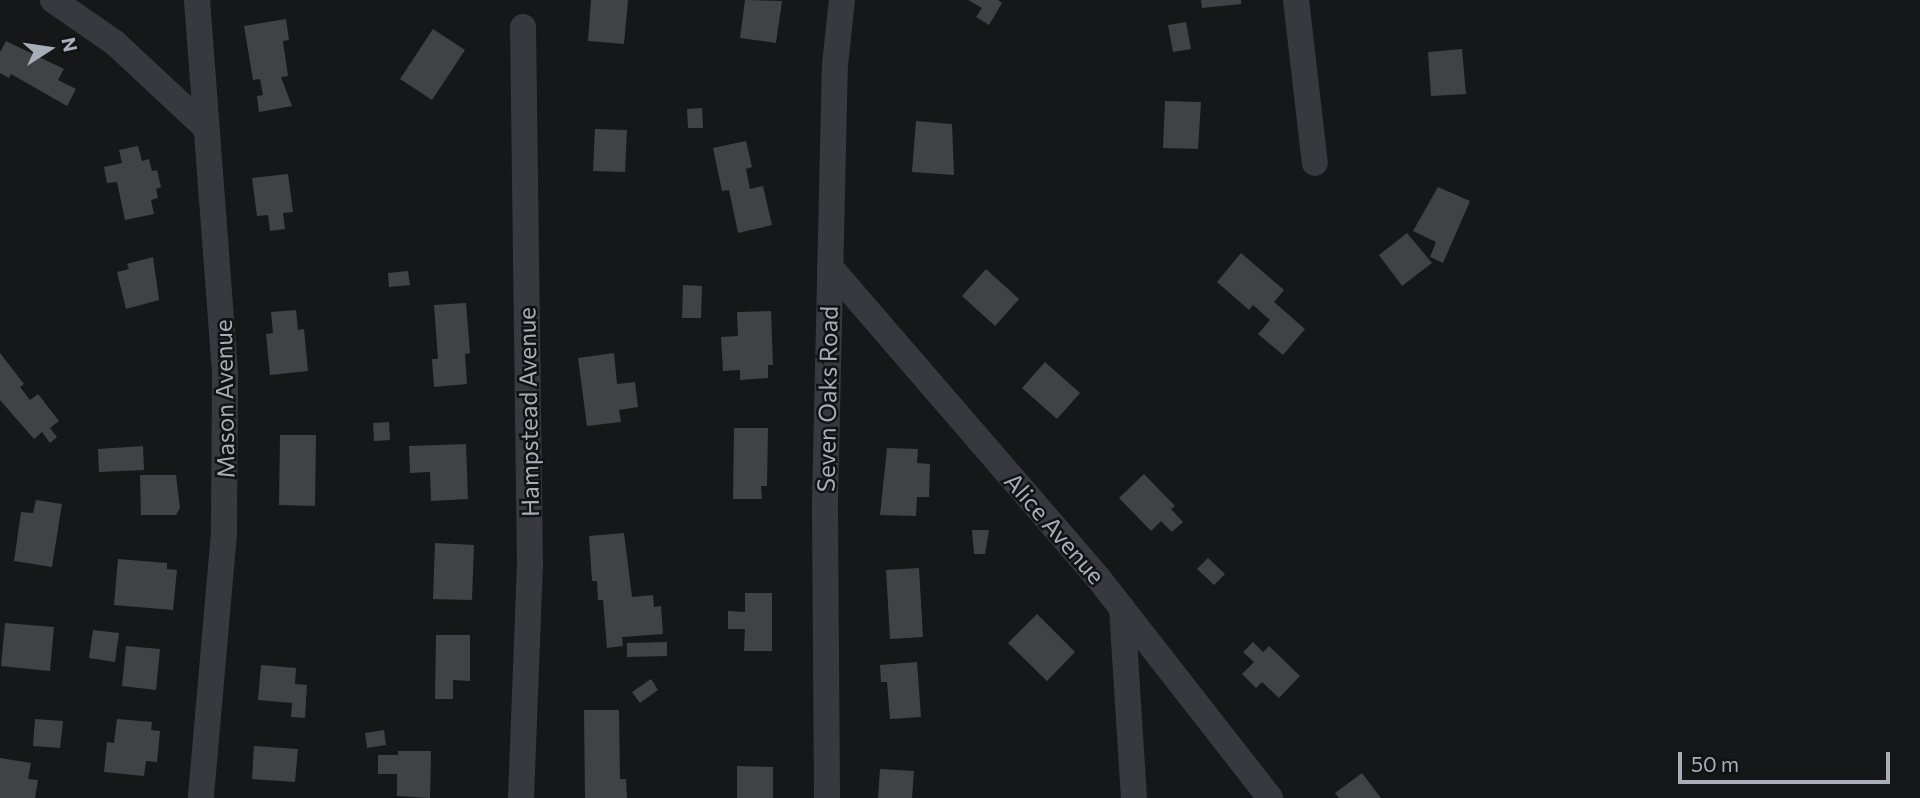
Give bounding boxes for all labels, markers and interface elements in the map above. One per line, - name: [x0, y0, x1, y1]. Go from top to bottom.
- north arrow: [14, 14, 84, 84]
- text: N: [57, 35, 83, 54]
- street label: Seven Oaks Road: [811, 306, 843, 492]
- street label: Hampstead Avenue: [512, 307, 544, 517]
- street label: Mason Avenue: [208, 319, 240, 479]
- street label: Alice Avenue: [999, 466, 1111, 590]
- scale bar: [1682, 738, 1894, 782]
- text: 50 m: [1691, 751, 1739, 776]

